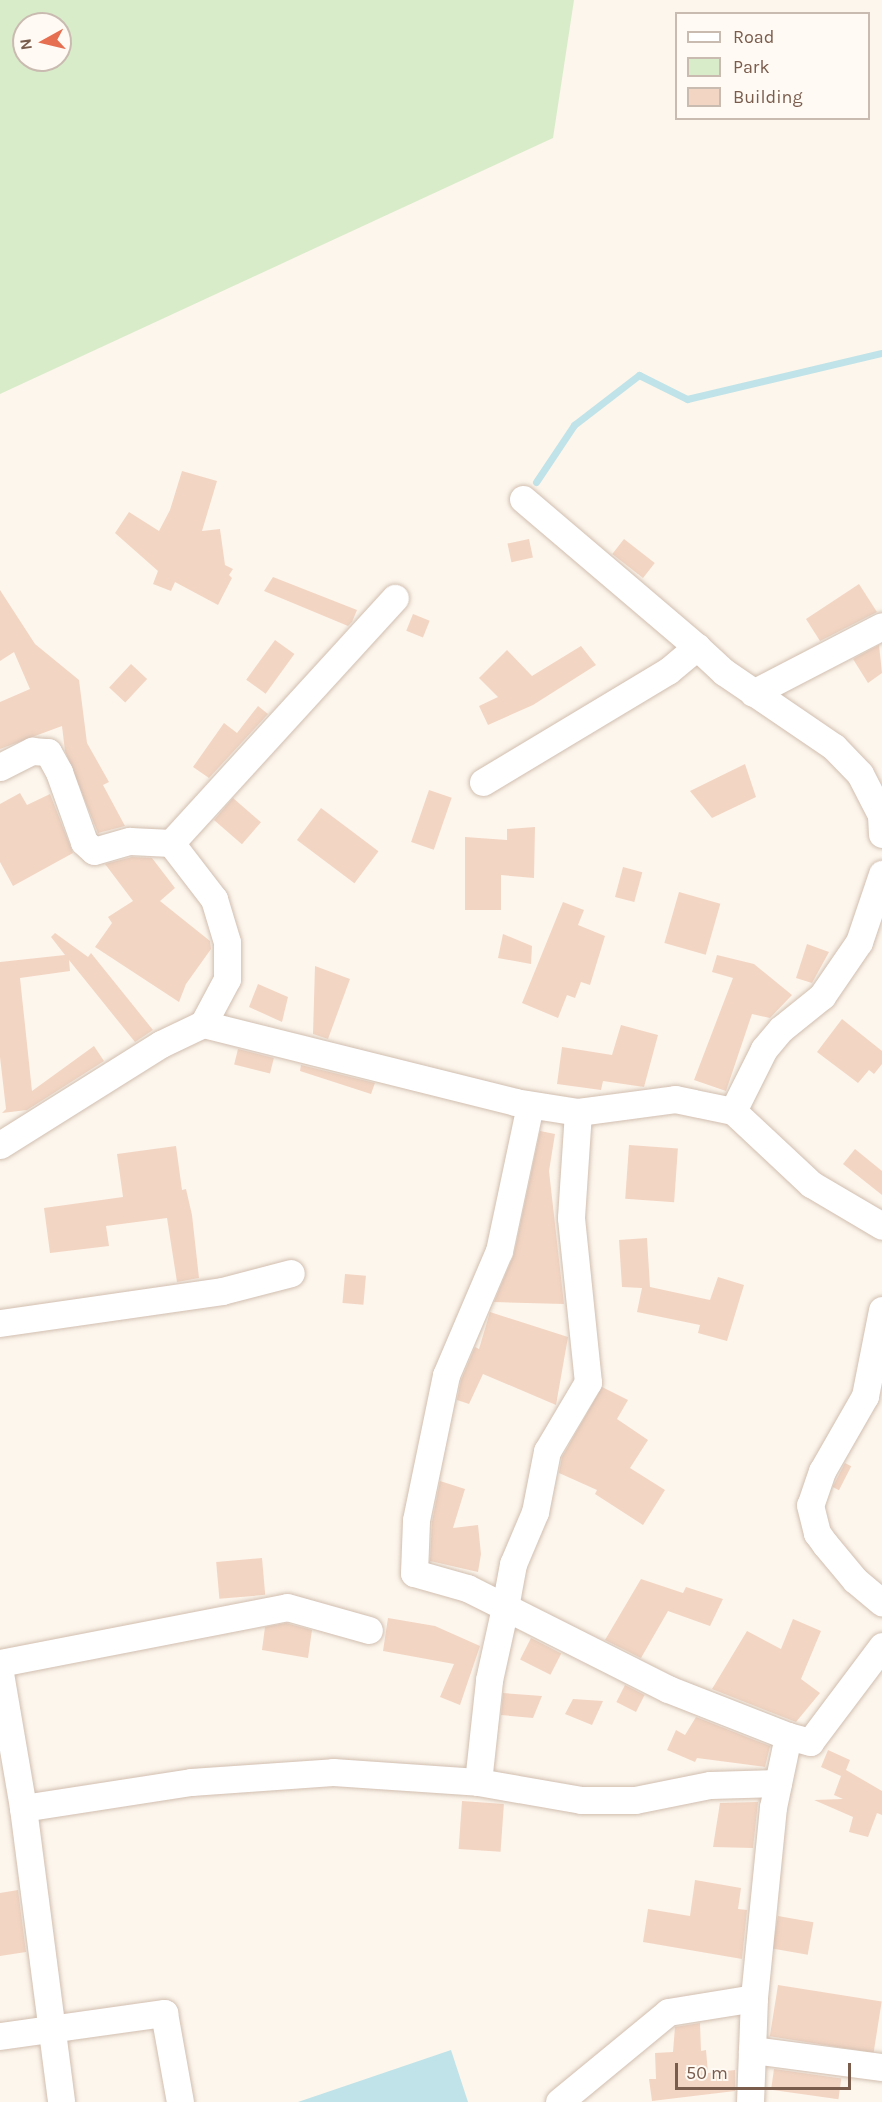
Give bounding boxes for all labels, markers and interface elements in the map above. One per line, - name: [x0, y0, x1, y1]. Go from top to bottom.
- north arrow: [12, 12, 72, 72]
- legend: [675, 12, 870, 120]
- text: Road: [733, 26, 774, 48]
- text: N: [15, 37, 36, 51]
- text: Park: [733, 56, 770, 78]
- text: Building: [733, 86, 803, 108]
- scale bar: [678, 2051, 854, 2089]
- text: 50 m: [686, 2062, 728, 2084]

